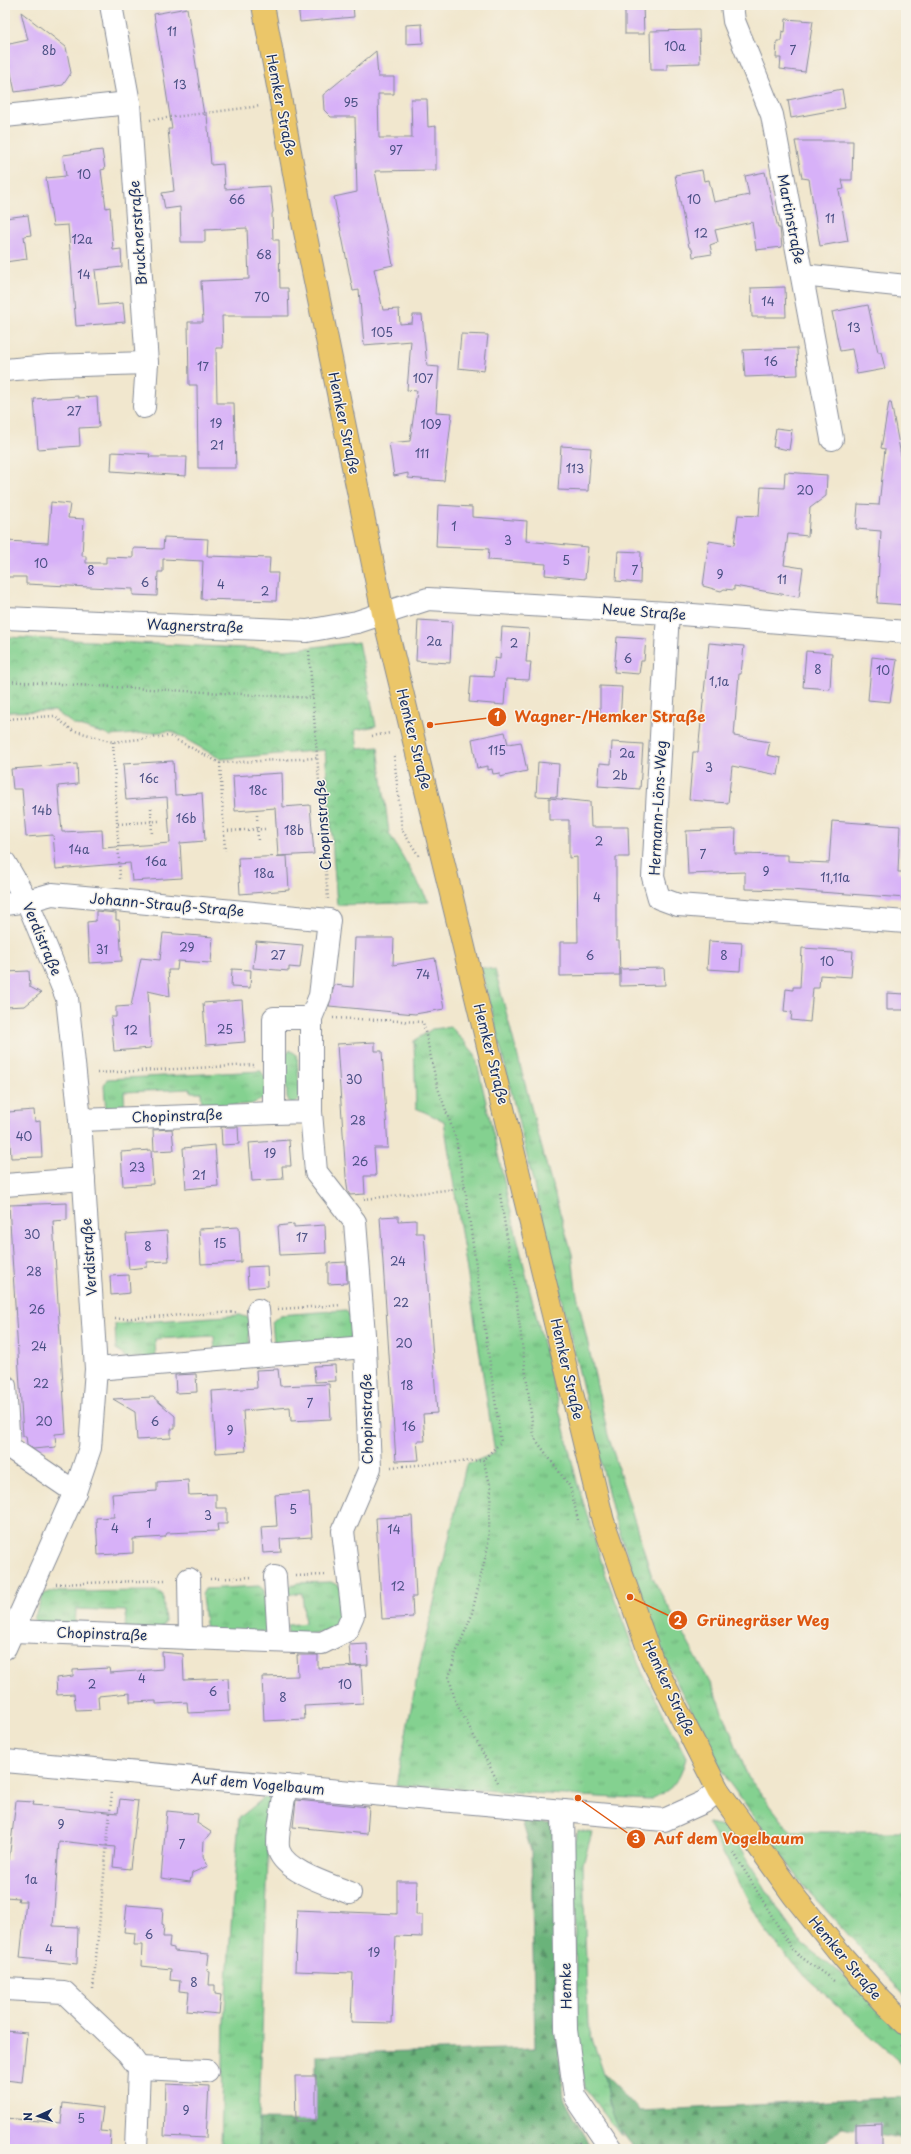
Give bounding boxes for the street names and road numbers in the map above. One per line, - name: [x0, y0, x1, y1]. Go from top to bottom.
- street label: Hemker Straße: [261, 52, 302, 158]
- street label: Martinstraße: [772, 172, 810, 266]
- street label: Brucknerstraße: [123, 180, 152, 286]
- street label: Hemker Straße: [323, 370, 366, 476]
- street label: Neue Straße: [601, 598, 687, 625]
- street label: Wagnerstraße: [146, 613, 244, 638]
- street label: Hemker Straße: [392, 686, 437, 792]
- street label: Hermann-Löns-Weg: [643, 740, 672, 876]
- street label: Chopinstraße: [309, 779, 336, 871]
- street label: Johann-Strauß-Straße: [89, 887, 245, 922]
- street label: Verdistraße: [18, 899, 67, 979]
- street label: Hemker Straße: [469, 1001, 514, 1107]
- street label: Chopinstraße: [131, 1103, 223, 1128]
- street label: Verdistraße: [75, 1218, 102, 1297]
- street label: Hemker Straße: [546, 1316, 589, 1422]
- street label: Chopinstraße: [355, 1373, 378, 1465]
- street label: Chopinstraße: [56, 1621, 148, 1646]
- street label: Hemker Straße: [638, 1636, 701, 1739]
- street label: Auf dem Vogelbaum: [191, 1767, 326, 1800]
- street label: Hemker Straße: [804, 1911, 887, 2004]
- street label: Hemke: [555, 1962, 576, 2010]

